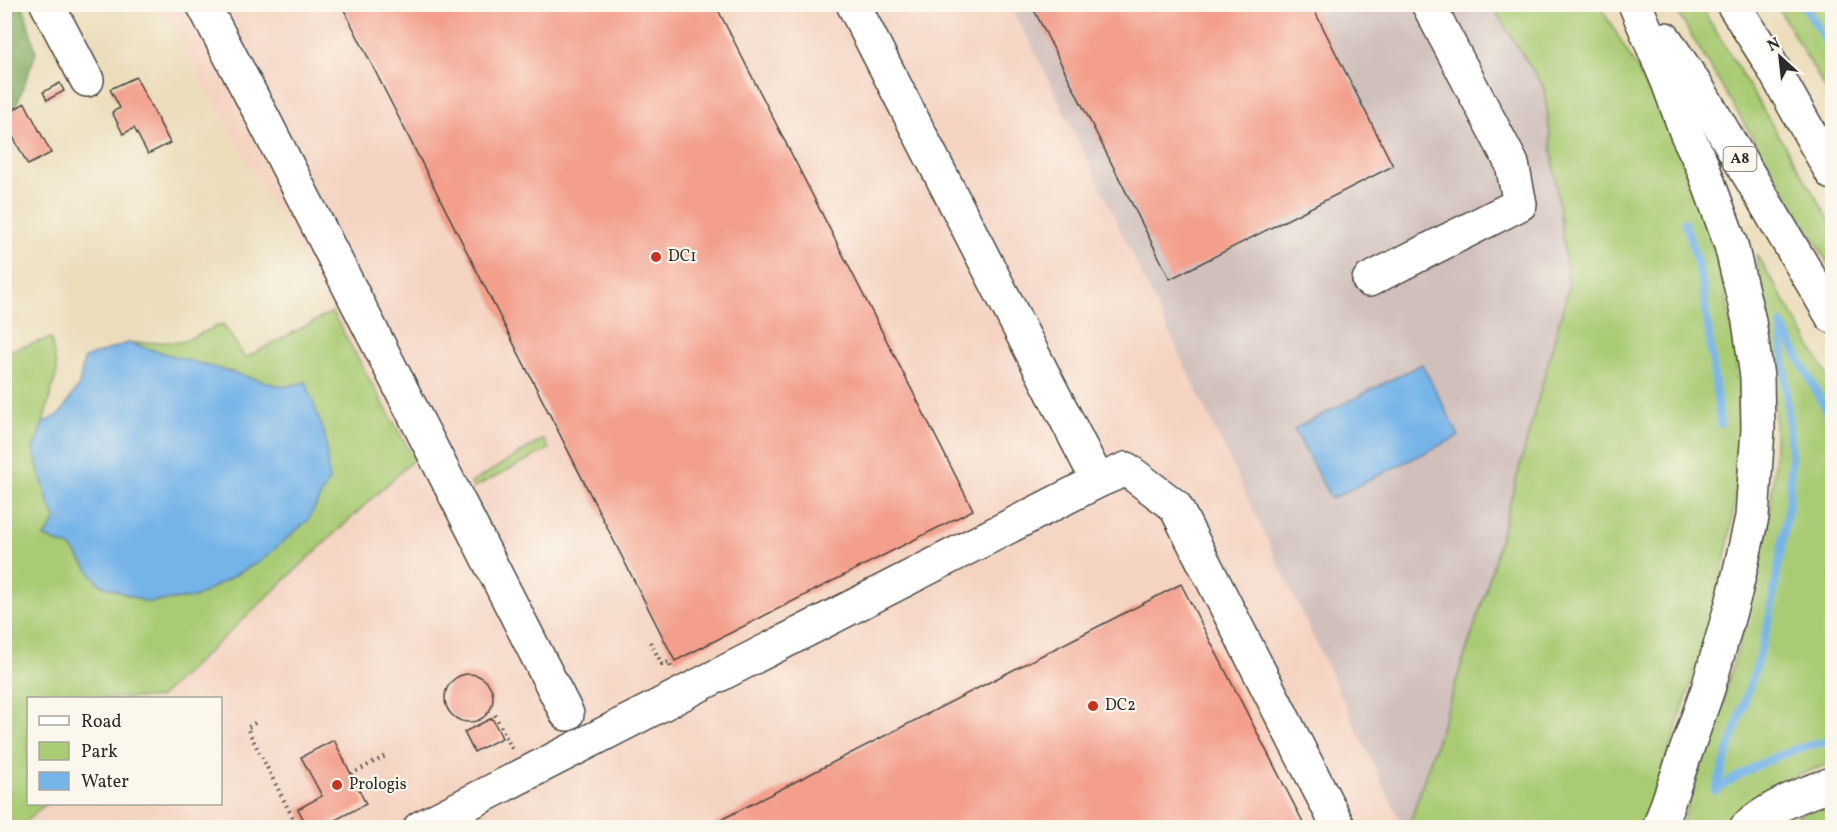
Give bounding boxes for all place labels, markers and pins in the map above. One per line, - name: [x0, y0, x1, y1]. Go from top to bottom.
- place label: DC1: [668, 246, 696, 268]
- marker: DC1: [649, 250, 663, 264]
- place label: DC2: [1105, 695, 1136, 717]
- marker: DC2: [1086, 699, 1100, 713]
- place label: Prologis: [349, 774, 407, 796]
- marker: Prologis: [330, 778, 344, 792]

